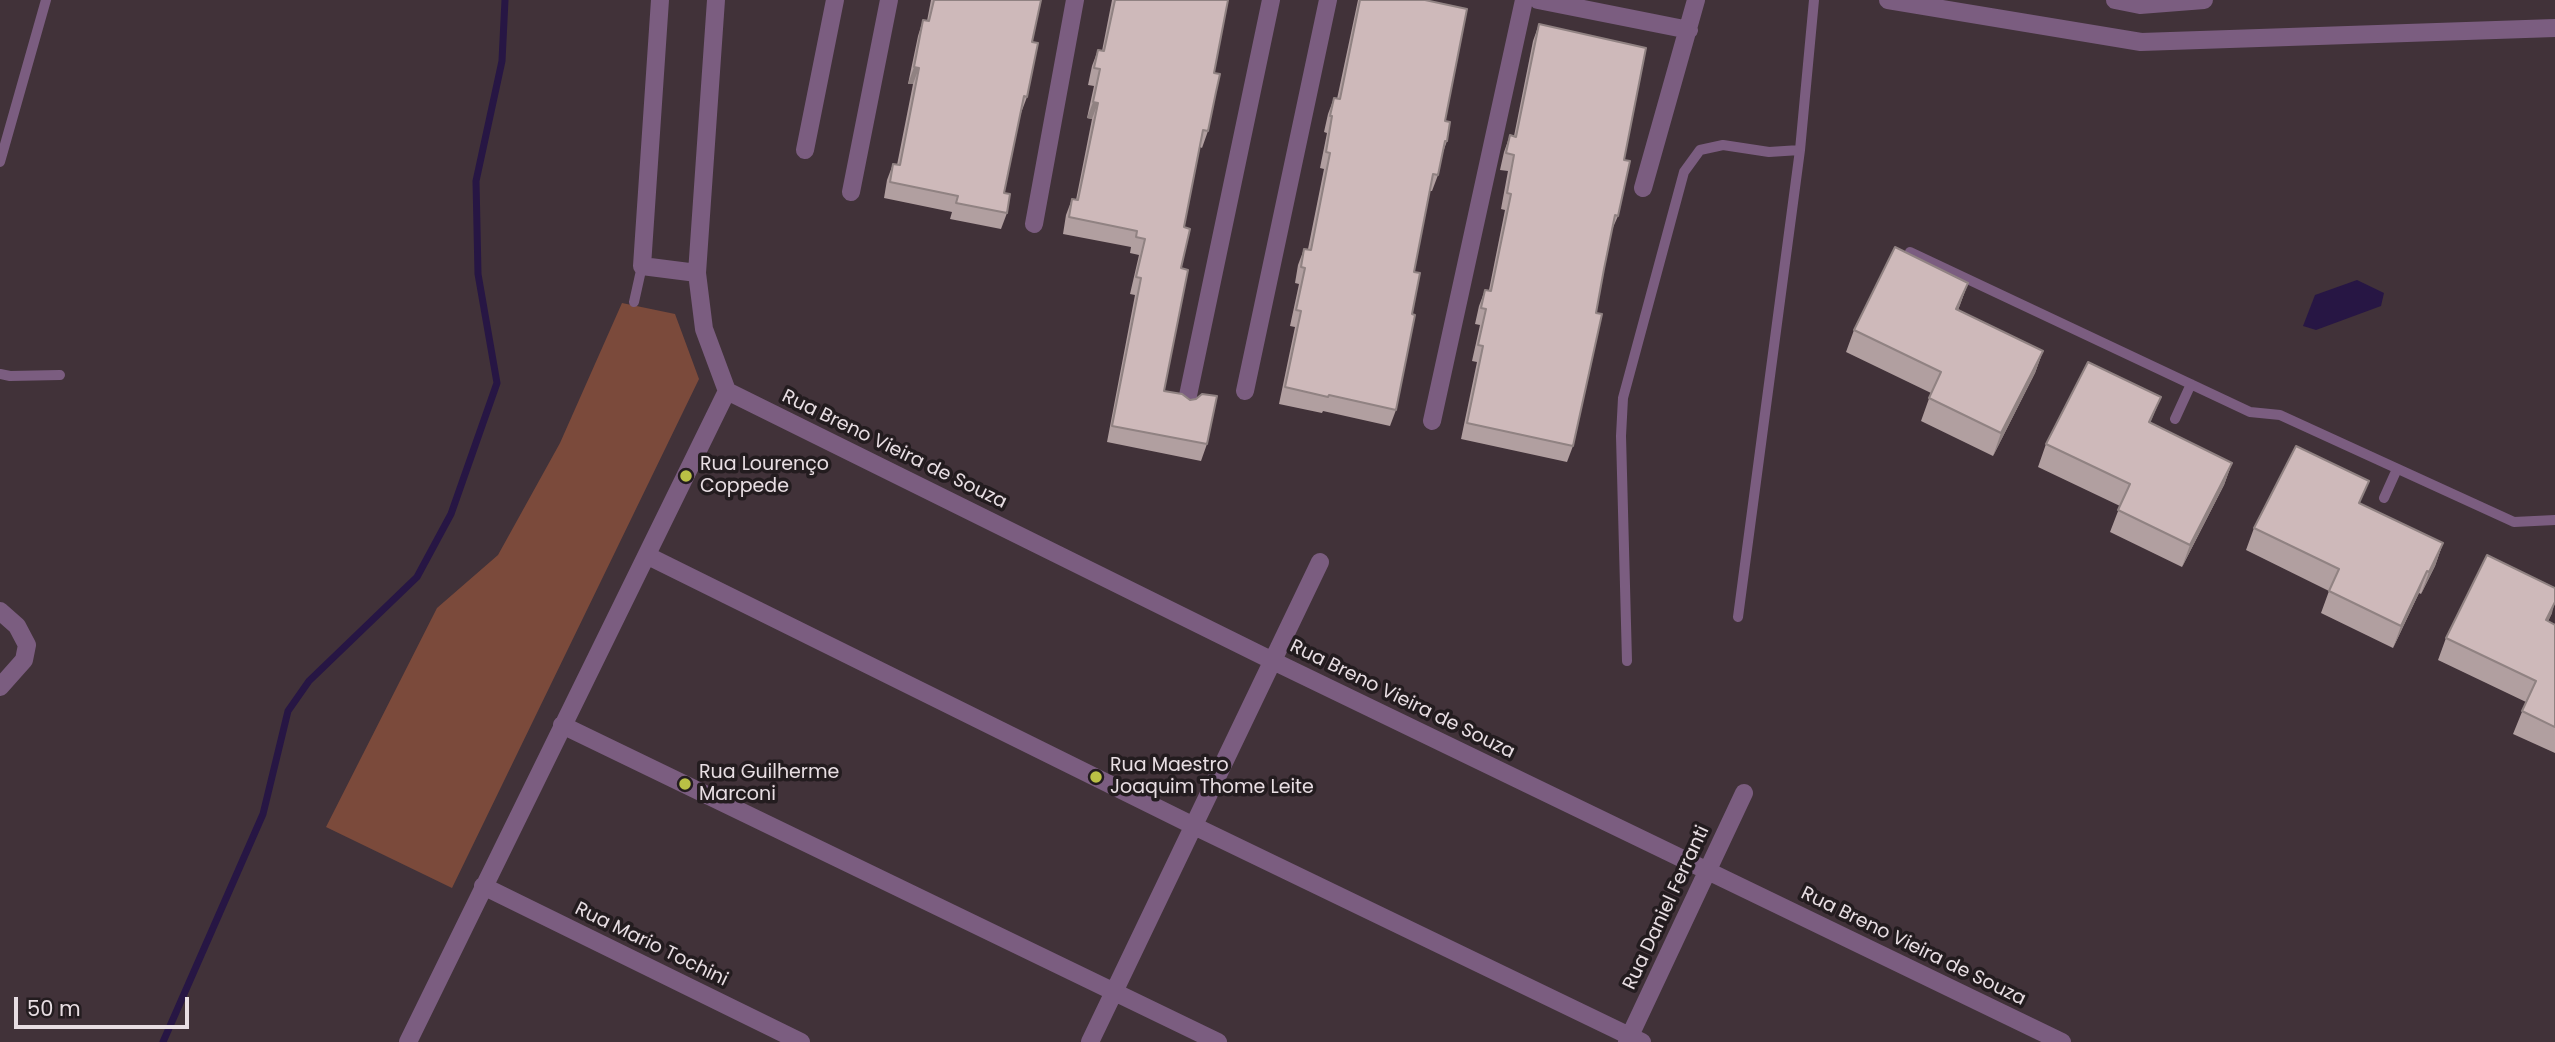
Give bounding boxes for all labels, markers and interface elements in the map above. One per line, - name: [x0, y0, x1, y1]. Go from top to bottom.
- street label: Rua Breno Vieira de Souza: [778, 386, 1010, 514]
- place label: Rua Lourenço Coppede: [700, 454, 829, 498]
- marker: Rua Lourenço Coppede: [678, 468, 694, 484]
- street label: Rua Breno Vieira de Souza: [1286, 636, 1518, 764]
- place label: Rua Maestro Joaquim Thome Leite: [1110, 755, 1314, 799]
- place label: Rua Guilherme Marconi: [699, 762, 839, 806]
- marker: Rua Maestro Joaquim Thome Leite: [1088, 769, 1104, 785]
- marker: Rua Guilherme Marconi: [677, 776, 693, 792]
- street label: Rua Daniel Ferranti: [1619, 822, 1715, 994]
- street label: Rua Breno Vieira de Souza: [1797, 883, 2029, 1011]
- street label: Rua Mario Tochini: [571, 898, 731, 992]
- scale bar: [18, 982, 192, 1026]
- text: 50 m: [27, 994, 81, 1023]

